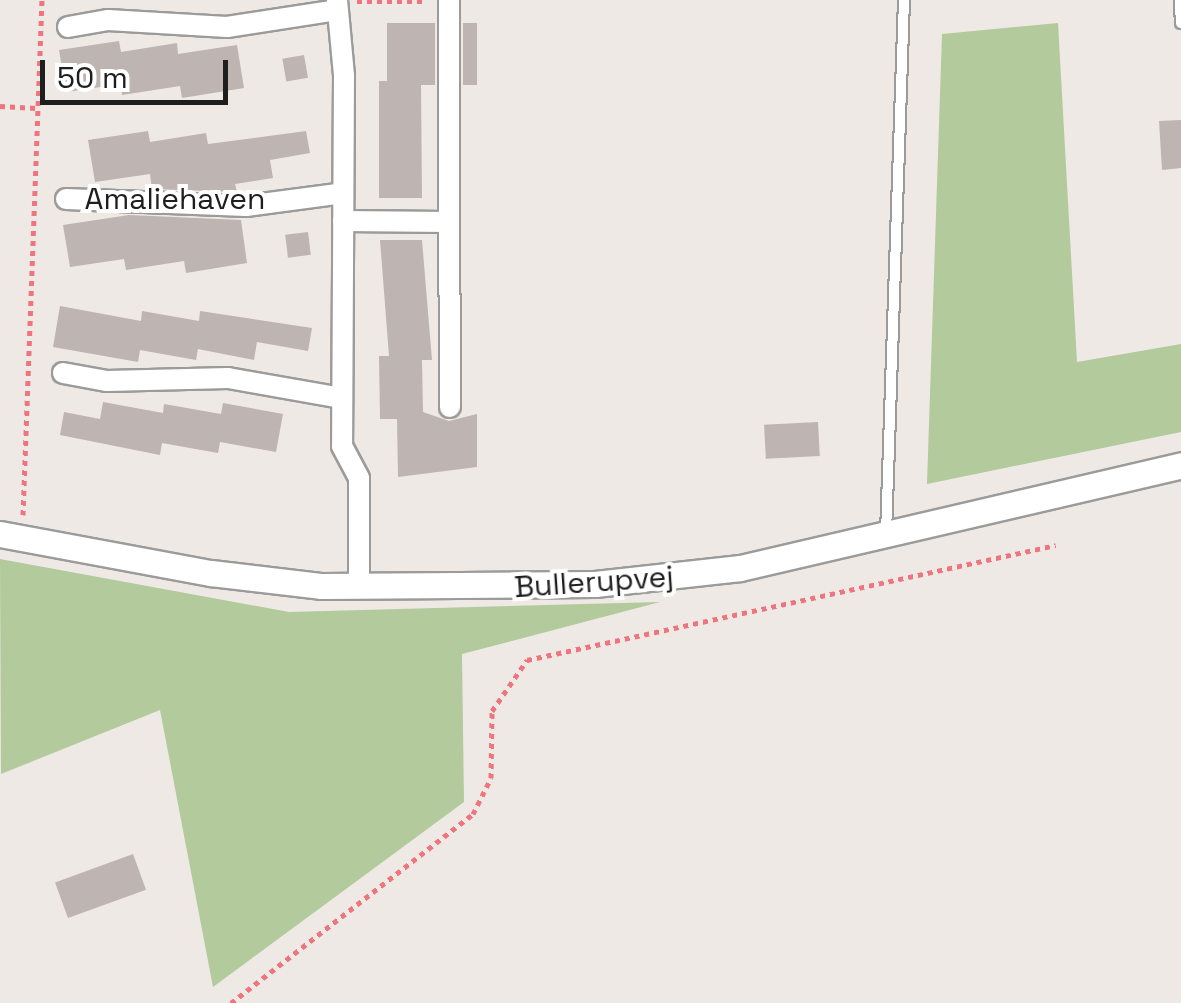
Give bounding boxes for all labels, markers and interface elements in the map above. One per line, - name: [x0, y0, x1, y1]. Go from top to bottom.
- scale bar: [45, 40, 232, 102]
- text: 50 m: [57, 58, 128, 97]
- street label: Amaliehaven: [85, 181, 265, 217]
- street label: Bullerupvej: [513, 558, 675, 606]

